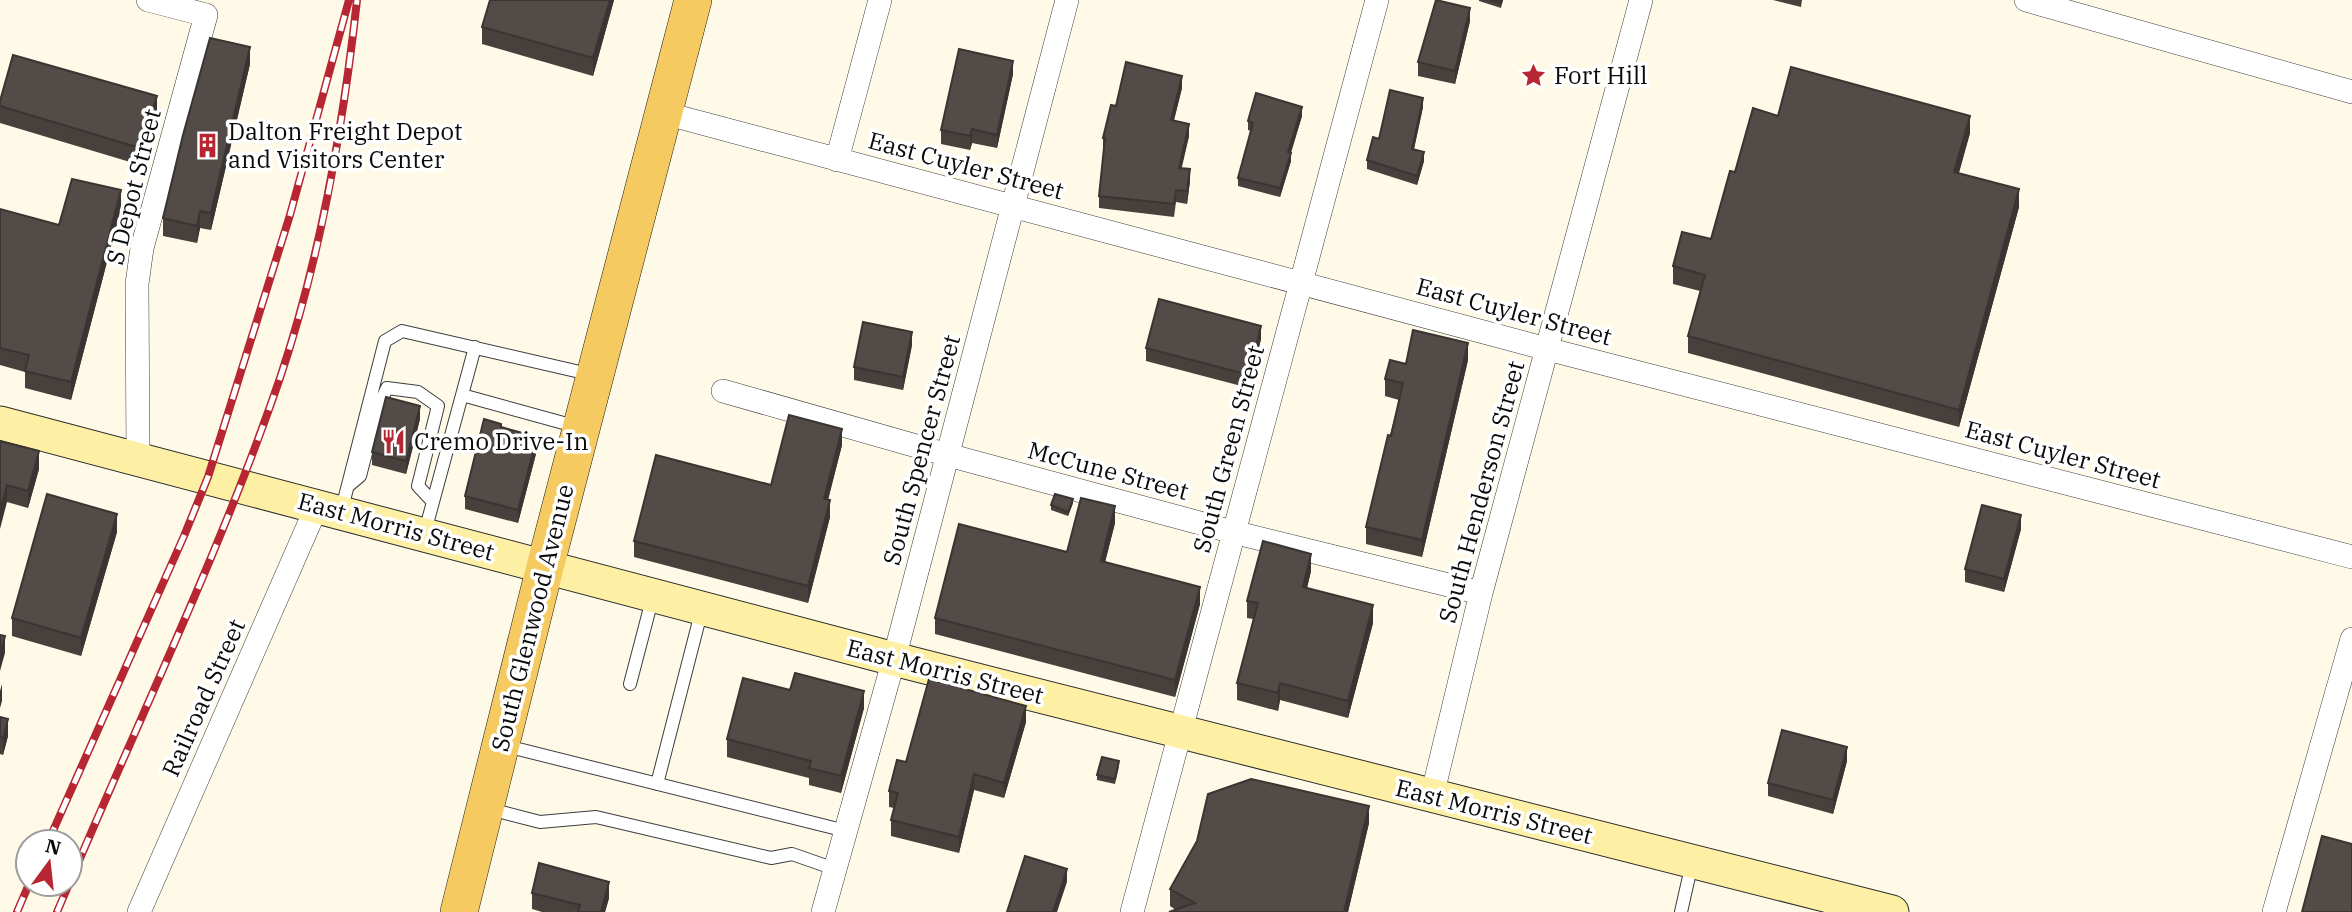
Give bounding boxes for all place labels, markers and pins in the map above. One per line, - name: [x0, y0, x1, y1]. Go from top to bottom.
- place label: Fort Hill: [1554, 59, 1647, 91]
- place icon: Fort Hill: [1520, 62, 1548, 90]
- place label: Dalton Freight Depot and Visitors Center: [228, 115, 462, 175]
- building icon: Dalton Freight Depot and Visitors Center: [194, 132, 222, 160]
- place label: Cremo Drive-In: [414, 425, 589, 457]
- restaurant icon: Cremo Drive-In: [380, 428, 408, 456]

